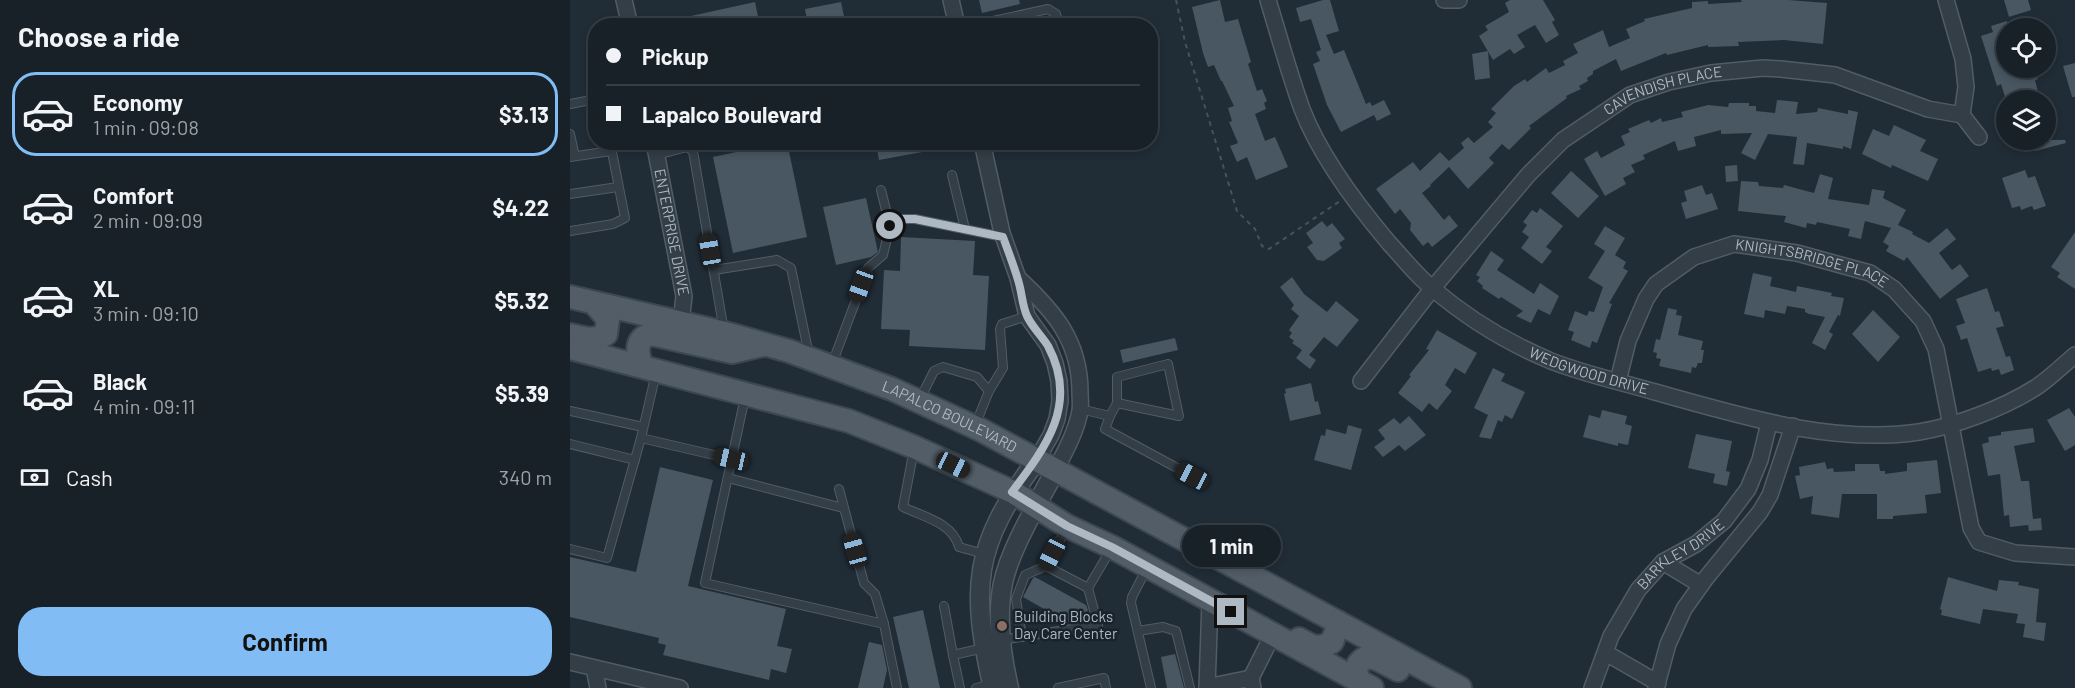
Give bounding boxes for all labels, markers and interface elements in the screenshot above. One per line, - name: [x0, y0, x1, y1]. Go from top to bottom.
- map controls: [1996, 18, 2056, 150]
- button: locate: [1996, 18, 2056, 78]
- text: Choose a ride: [18, 20, 180, 52]
- text: Pickup: [642, 43, 709, 69]
- street label: CAVENDISH PLACE: [1600, 62, 1723, 118]
- icon: car: [21, 87, 75, 141]
- text: Economy: [93, 89, 183, 115]
- button: layers: [1996, 90, 2056, 150]
- text: $3.13: [499, 101, 549, 127]
- text: Lapalco Boulevard: [642, 101, 822, 127]
- text: 1 min · 09:08: [93, 115, 199, 139]
- street label: ENTERPRISE DRIVE: [651, 167, 694, 297]
- icon: car: [21, 180, 75, 234]
- text: Comfort: [93, 182, 174, 208]
- text: $4.22: [493, 194, 549, 220]
- text: 2 min · 09:09: [93, 208, 203, 232]
- route start: [876, 212, 903, 239]
- car: [698, 232, 722, 270]
- street label: KNIGHTSBRIDGE PLACE: [1734, 234, 1892, 291]
- car: [846, 265, 876, 305]
- icon: car: [21, 273, 75, 327]
- text: XL: [93, 275, 119, 301]
- text: $5.32: [494, 287, 549, 313]
- text: 3 min · 09:10: [93, 301, 199, 325]
- street label: WEDGWOOD DRIVE: [1526, 342, 1651, 398]
- icon: car: [21, 366, 75, 420]
- text: Black: [93, 368, 147, 394]
- street label: LAPALCO BOULEVARD: [880, 376, 1020, 456]
- text: $5.39: [495, 380, 549, 406]
- text: 4 min · 09:11: [93, 394, 195, 418]
- car: [711, 446, 751, 472]
- car: [933, 449, 973, 481]
- car: [1172, 460, 1212, 492]
- icon: cash: [18, 461, 51, 494]
- text: Cash: [66, 464, 113, 490]
- text: 340 m: [499, 465, 552, 489]
- street label: BARKLEY DRIVE: [1633, 515, 1727, 593]
- callout: 1 min: [1182, 525, 1280, 567]
- car: [841, 530, 869, 570]
- car: [1036, 534, 1068, 574]
- text: 1 min: [1210, 534, 1253, 558]
- route end: [1217, 598, 1244, 625]
- button: Confirm: [18, 607, 552, 676]
- place label: Building Blocks Day Care Center: [1014, 607, 1118, 642]
- marker: Building Blocks Day Care Center: [995, 619, 1009, 633]

